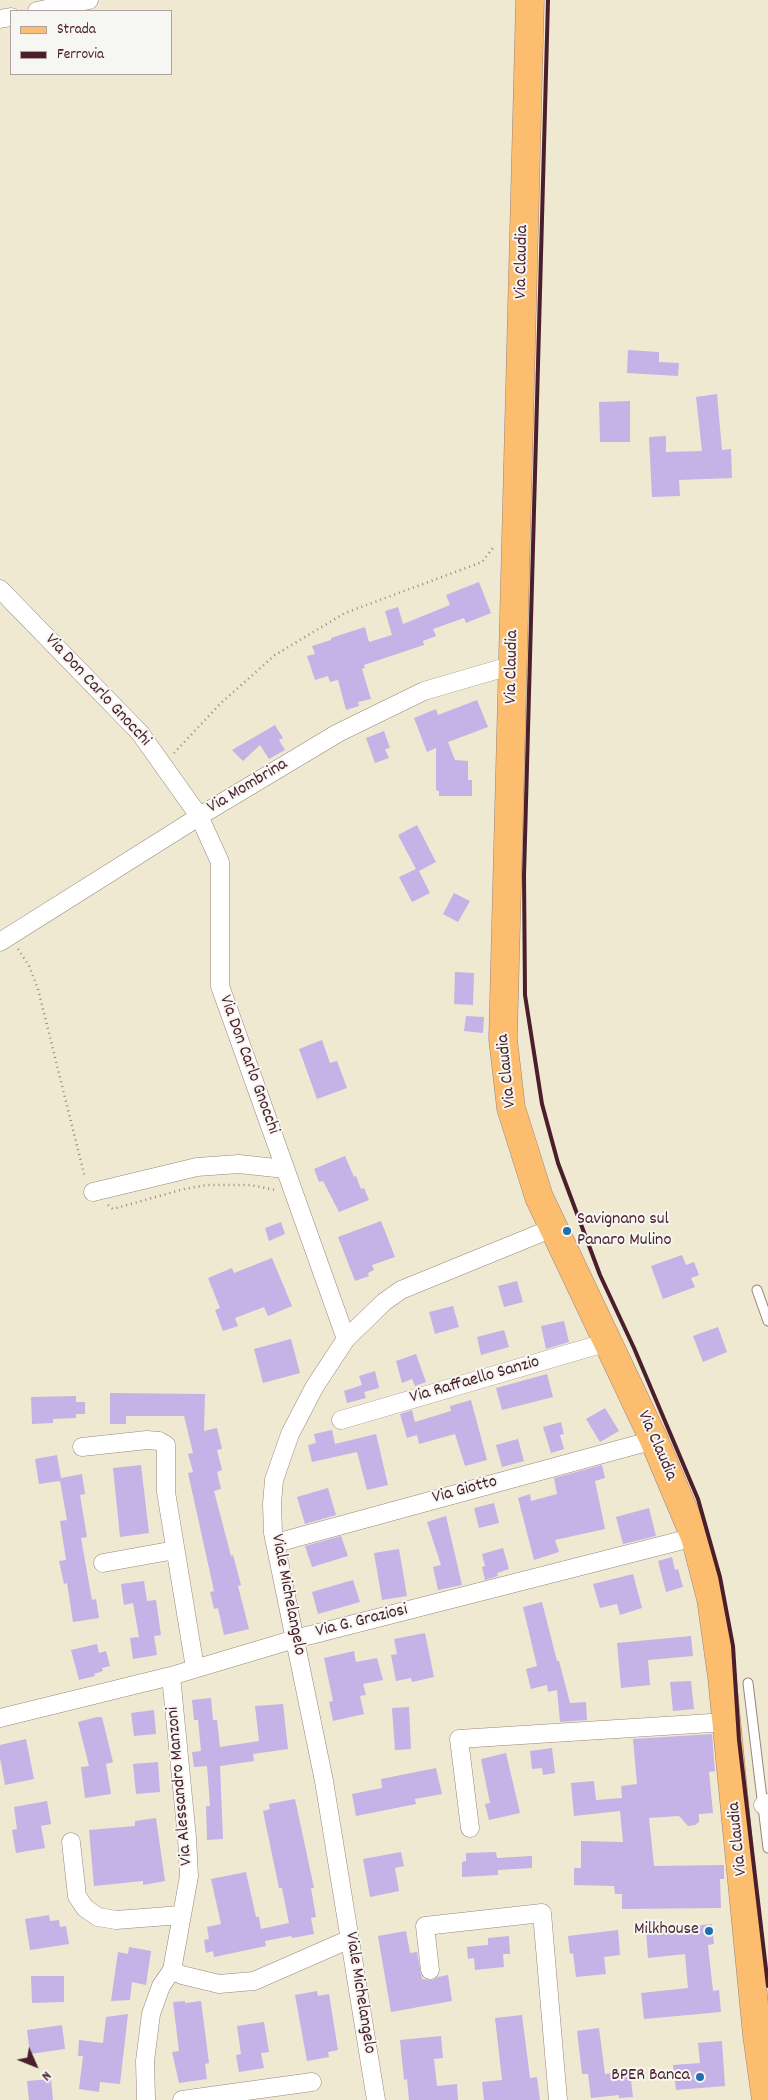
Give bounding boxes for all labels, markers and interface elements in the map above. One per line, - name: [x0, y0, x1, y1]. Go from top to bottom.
- legend: [10, 10, 172, 75]
- text: Strada: [57, 19, 96, 41]
- text: Ferrovia: [57, 44, 104, 66]
- street label: Via Claudia: [512, 225, 534, 299]
- street label: Via Don Carlo Gnocchi: [39, 630, 155, 752]
- street label: Via Claudia: [502, 630, 524, 704]
- street label: Via Mombrina: [204, 755, 292, 819]
- street label: Via Don Carlo Gnocchi: [213, 993, 283, 1137]
- street label: Via Claudia: [493, 1033, 523, 1109]
- place label: Savignano sul Panaro Mulino: [577, 1210, 671, 1252]
- marker: Savignano sul Panaro Mulino: [561, 1225, 573, 1237]
- street label: Via Raffaello Sanzio: [408, 1352, 542, 1410]
- street label: Via Claudia: [631, 1408, 681, 1484]
- street label: Via Giotto: [430, 1472, 500, 1510]
- street label: Viale Michelangelo: [265, 1533, 309, 1657]
- street label: Via G. Graziosi: [314, 1600, 410, 1644]
- street label: Via Alessandro Manzoni: [163, 1706, 199, 1866]
- street label: Via Claudia: [724, 1801, 754, 1877]
- place label: Milkhouse: [634, 1920, 699, 1942]
- marker: Milkhouse: [703, 1925, 715, 1937]
- street label: Viale Michelangelo: [339, 1931, 379, 2055]
- north arrow: [10, 2040, 60, 2090]
- text: N: [36, 2066, 55, 2085]
- place label: BPER Banca: [611, 2066, 690, 2088]
- marker: BPER Banca: [694, 2071, 706, 2083]

